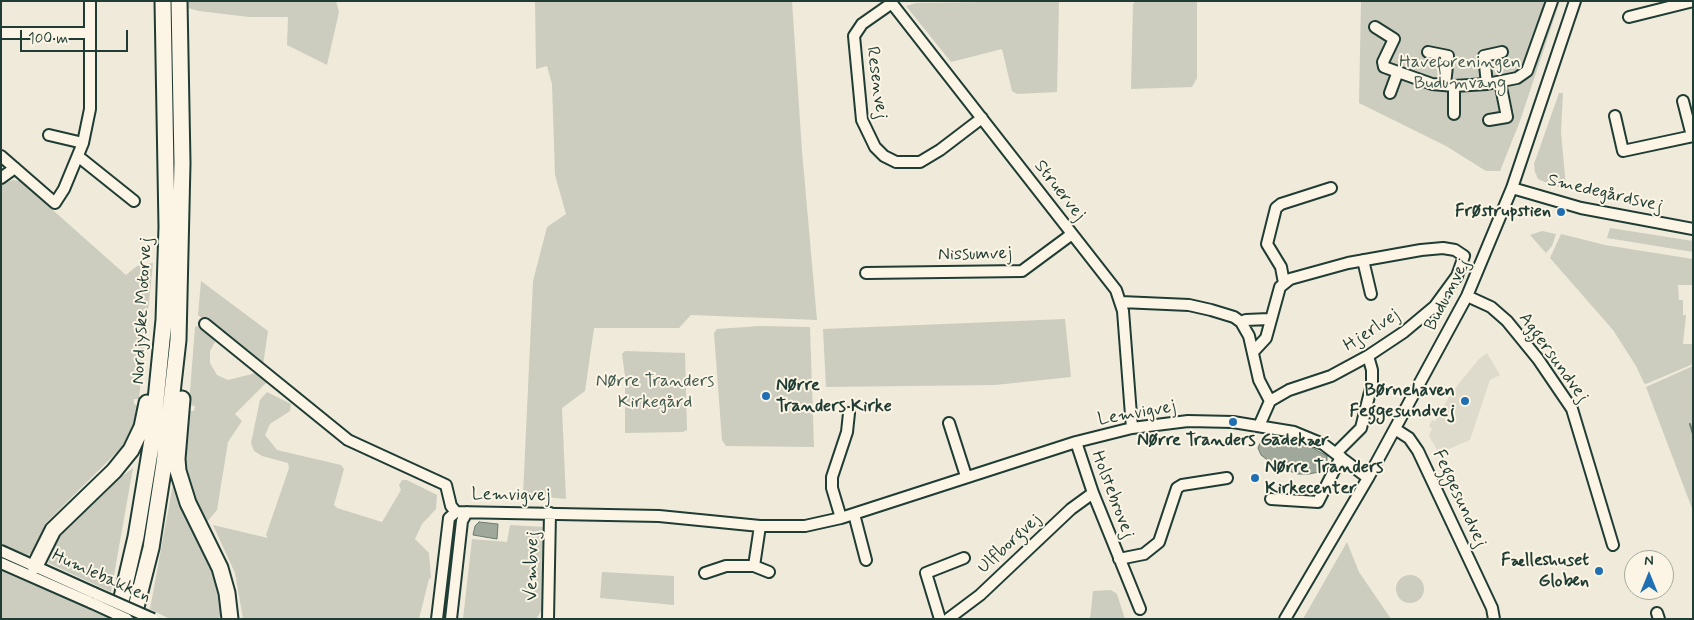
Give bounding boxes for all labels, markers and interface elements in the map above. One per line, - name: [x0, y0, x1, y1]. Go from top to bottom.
- scale bar: [22, 20, 130, 52]
- text: 100 m: [28, 29, 68, 49]
- street label: Resenvej: [860, 45, 892, 121]
- park label: Haveforeningen Budumvang: [1399, 52, 1521, 94]
- street label: Struervej: [1029, 156, 1089, 226]
- street label: Smedegårdsvej: [1545, 170, 1665, 218]
- place label: Frøstrupstien: [1455, 201, 1551, 223]
- marker: Frøstrupstien: [1555, 206, 1567, 218]
- street label: Nordjyske Motorvej: [128, 237, 158, 385]
- street label: Nissumvej: [938, 244, 1012, 266]
- street label: Budumvej: [1421, 255, 1475, 335]
- street label: Hjerlvej: [1340, 305, 1404, 357]
- street label: Aggersundvej: [1513, 309, 1593, 407]
- park label: Nørre Tranders Kirkegård: [596, 371, 714, 414]
- place label: Nørre Tranders Kirke: [776, 375, 892, 418]
- place label: Børnehaven Feggesundvej: [1350, 380, 1455, 422]
- marker: Nørre Tranders Kirke: [760, 390, 772, 402]
- marker: Børnehaven Feggesundvej: [1459, 395, 1471, 407]
- street label: Lemvigvej: [1096, 397, 1178, 431]
- marker: Nørre Tranders Gadekær: [1227, 416, 1239, 428]
- place label: Nørre Tranders Gadekær: [1137, 430, 1329, 452]
- street label: Feggesundvej: [1427, 447, 1491, 551]
- street label: Holstebrovej: [1085, 448, 1139, 542]
- place label: Nørre Tranders Kirkecenter: [1265, 457, 1383, 499]
- marker: Nørre Tranders Kirkecenter: [1249, 472, 1261, 484]
- street label: Lemvigvej: [471, 485, 551, 507]
- street label: Ulfborgvej: [974, 509, 1046, 579]
- street label: Vembvej: [522, 531, 544, 601]
- street label: Humlebakken: [48, 546, 154, 608]
- place label: Fælleshuset Globen: [1501, 550, 1589, 592]
- north arrow: [1624, 550, 1674, 600]
- text: N: [1644, 552, 1654, 570]
- marker: Fælleshuset Globen: [1593, 565, 1605, 577]

